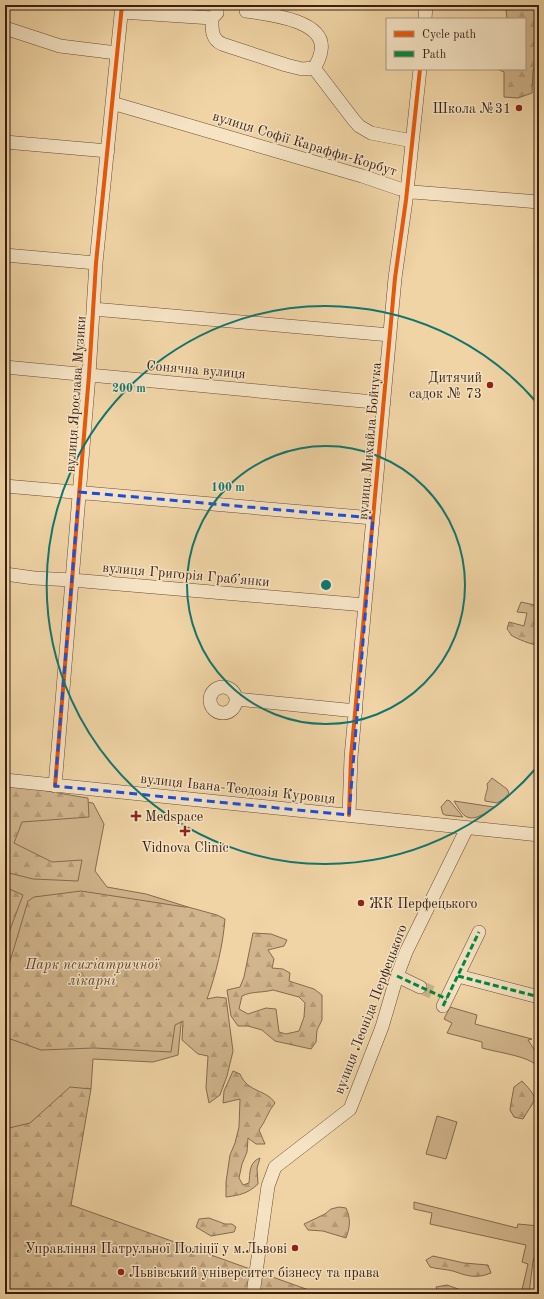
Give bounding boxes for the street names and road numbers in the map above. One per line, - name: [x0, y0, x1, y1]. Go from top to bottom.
- street label: вулиця Софії Караффи-Корбут: [211, 109, 399, 180]
- street label: вулиця Ярослава Музики: [64, 316, 88, 473]
- street label: Сонячна вулиця: [146, 359, 246, 381]
- street label: вулиця Михайла Бойчука: [356, 361, 384, 521]
- street label: вулиця Григорія Грабʼянки: [102, 561, 270, 589]
- street label: вулиця Івана-Теодозія Куровця: [140, 772, 336, 806]
- street label: вулиця Леоніда Перфецького: [332, 923, 411, 1096]

